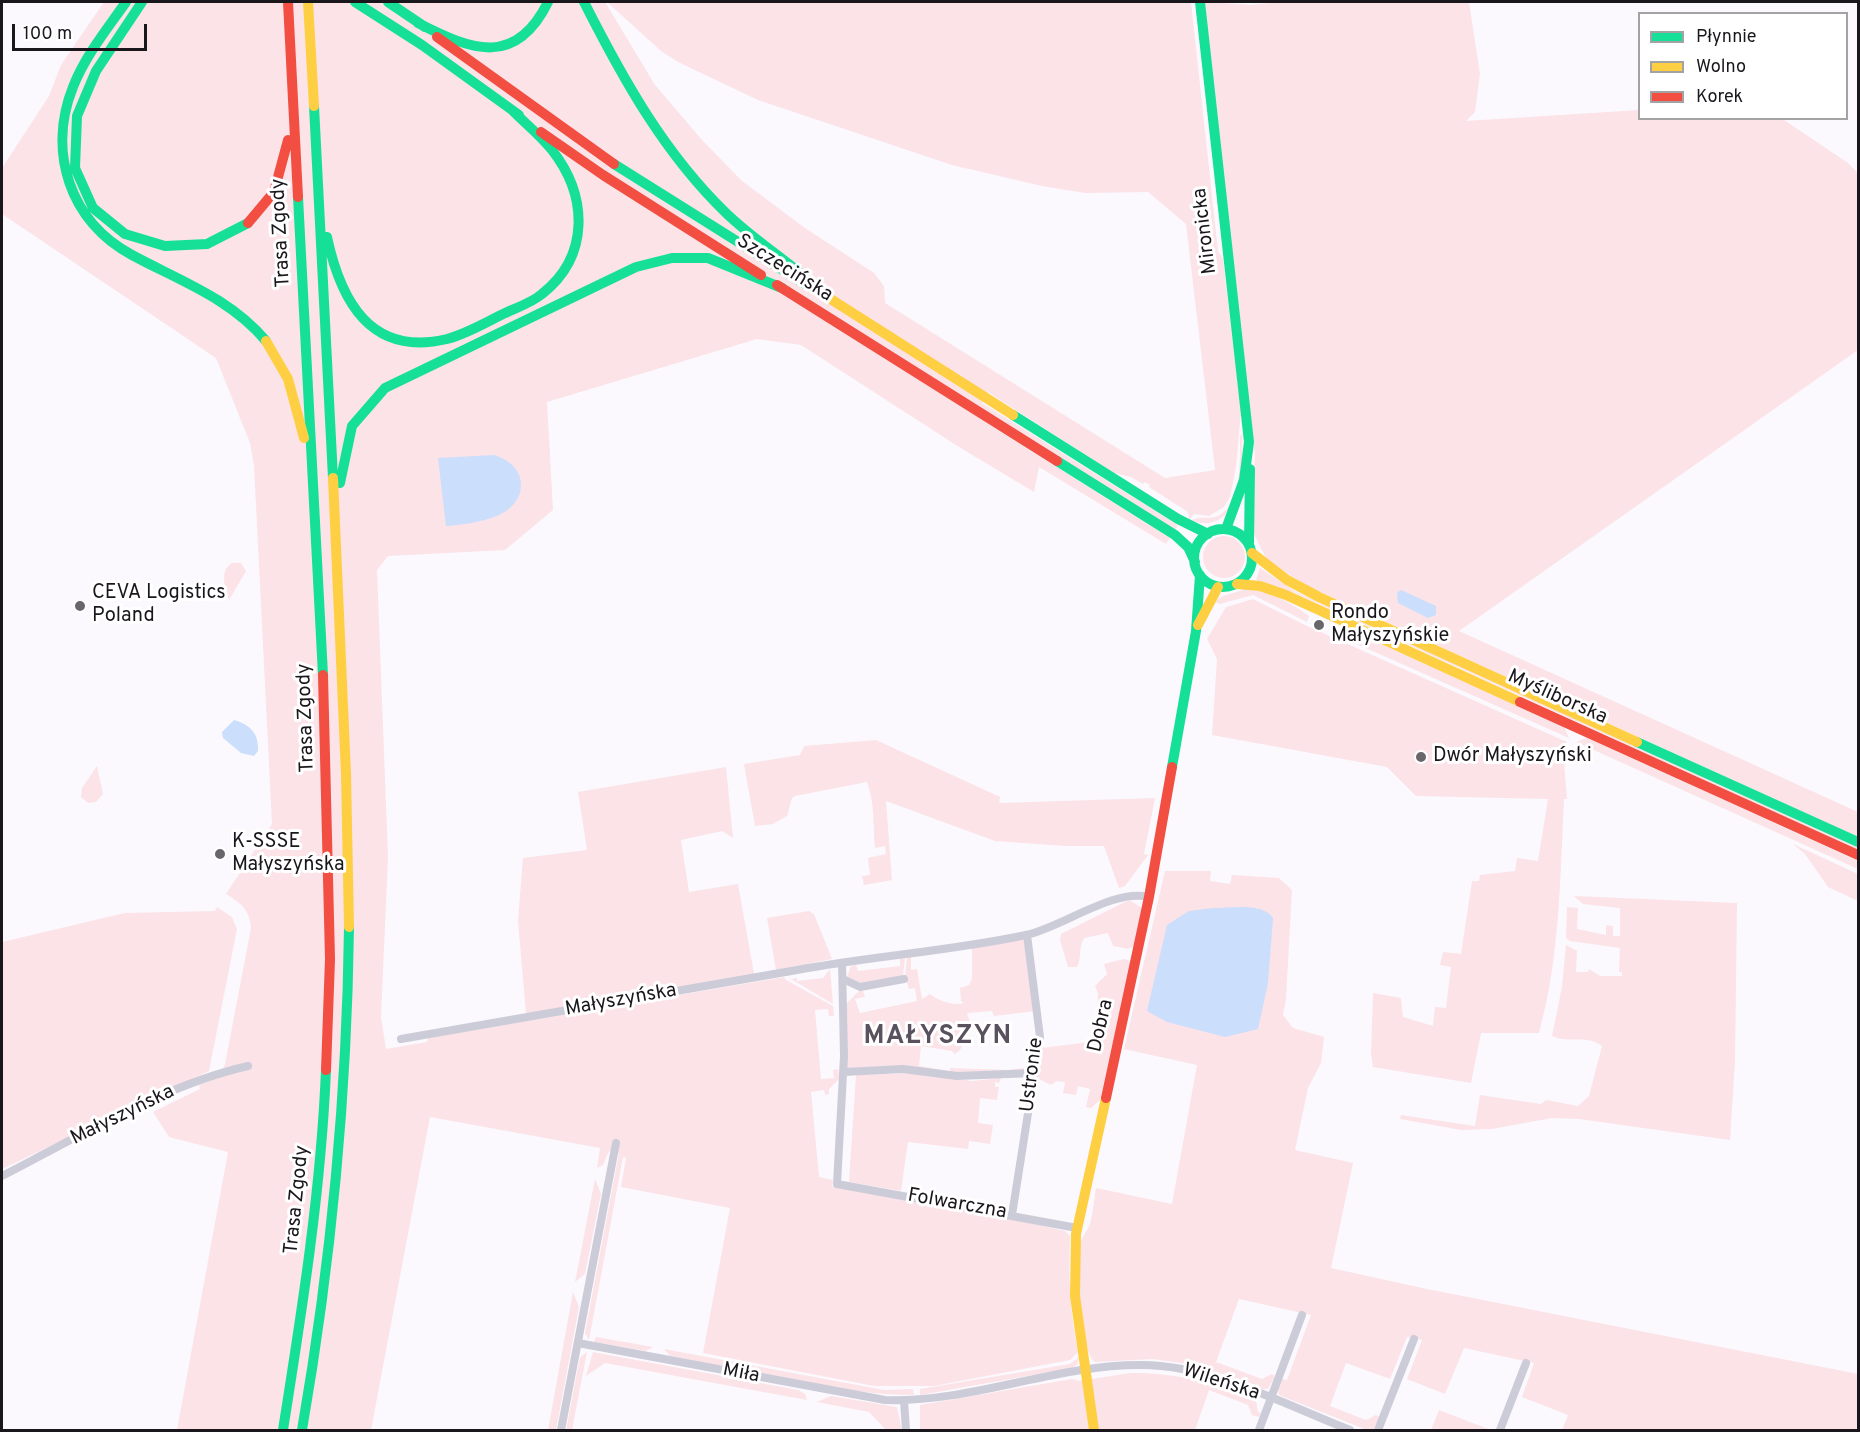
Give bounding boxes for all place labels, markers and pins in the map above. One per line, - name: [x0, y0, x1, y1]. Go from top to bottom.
- place label: CEVA Logistics Poland: [92, 582, 226, 629]
- marker: CEVA Logistics Poland: [73, 599, 87, 613]
- place label: Rondo Małyszyńskie: [1331, 602, 1449, 649]
- marker: Rondo Małyszyńskie: [1312, 618, 1326, 632]
- place label: Dwór Małyszyński: [1433, 745, 1592, 769]
- marker: Dwór Małyszyński: [1414, 750, 1428, 764]
- place label: K-SSSE Małyszyńska: [232, 831, 344, 878]
- marker: K-SSSE Małyszyńska: [213, 847, 227, 861]

